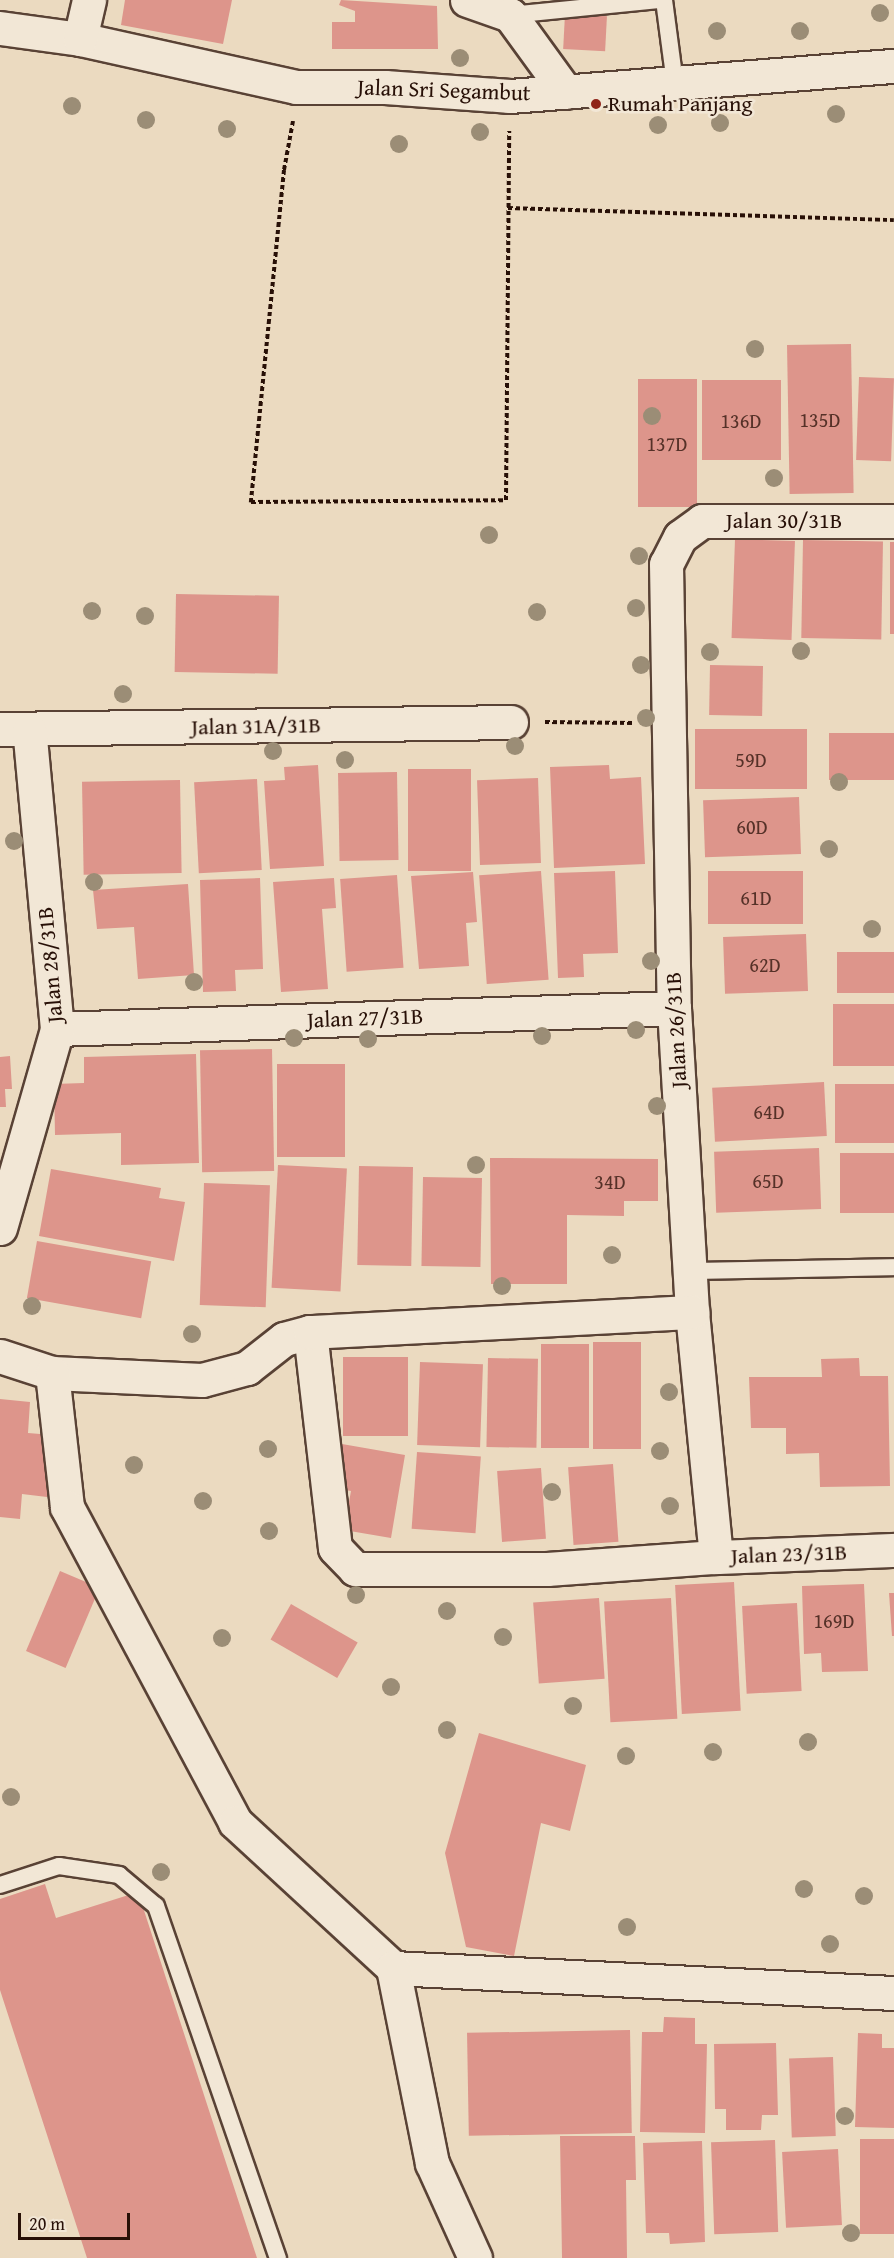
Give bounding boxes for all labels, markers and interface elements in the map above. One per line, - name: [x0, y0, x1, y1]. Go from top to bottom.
- street label: Jalan Sri Segambut: [357, 74, 531, 106]
- place label: Rumah Panjang: [608, 91, 752, 117]
- marker: Rumah Panjang: [589, 97, 603, 111]
- house number: 135D: [799, 407, 841, 431]
- house number: 136D: [720, 408, 762, 432]
- house number: 137D: [646, 431, 688, 455]
- street label: Jalan 30/31B: [726, 508, 842, 534]
- street label: Jalan 31A/31B: [191, 712, 321, 740]
- house number: 59D: [735, 747, 767, 771]
- house number: 60D: [736, 814, 768, 838]
- house number: 61D: [740, 885, 772, 909]
- street label: Jalan 28/31B: [32, 906, 68, 1024]
- house number: 62D: [749, 952, 781, 976]
- street label: Jalan 26/31B: [660, 971, 692, 1089]
- street label: Jalan 27/31B: [306, 1003, 424, 1033]
- house number: 64D: [753, 1099, 785, 1123]
- house number: 65D: [752, 1168, 784, 1192]
- house number: 34D: [594, 1169, 626, 1193]
- street label: Jalan 23/31B: [730, 1539, 848, 1569]
- house number: 169D: [813, 1608, 855, 1632]
- scale bar: [21, 2201, 134, 2239]
- text: 20 m: [29, 2210, 65, 2237]

